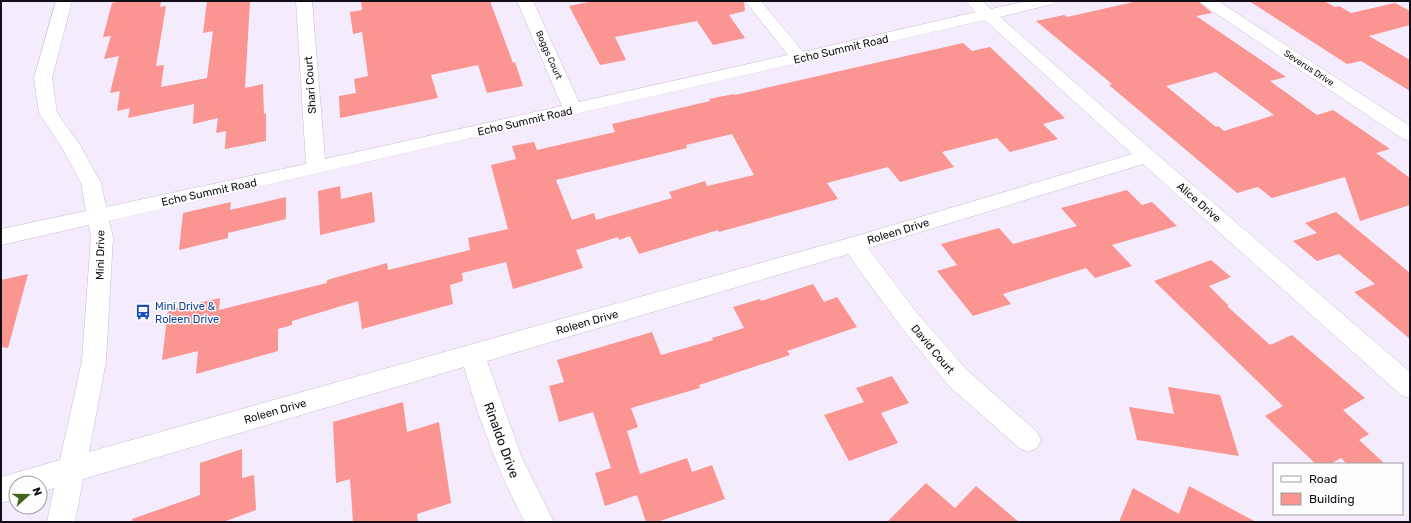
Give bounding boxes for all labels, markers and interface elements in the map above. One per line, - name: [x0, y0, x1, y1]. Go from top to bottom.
- street label: Boggs Court: [534, 29, 564, 81]
- street label: Echo Summit Road: [792, 32, 890, 67]
- street label: Severus Drive: [1282, 48, 1336, 88]
- street label: Shari Court: [302, 55, 319, 114]
- street label: Echo Summit Road: [476, 104, 574, 139]
- street label: Echo Summit Road: [160, 176, 258, 209]
- street label: Alice Drive: [1174, 180, 1223, 225]
- street label: Roleen Drive: [866, 216, 931, 247]
- street label: Mini Drive: [94, 230, 107, 280]
- place label: Mini Drive & Roleen Drive: [155, 300, 219, 326]
- bus stop icon: Mini Drive & Roleen Drive: [134, 303, 152, 321]
- street label: Roleen Drive: [554, 307, 620, 338]
- street label: David Court: [908, 322, 957, 377]
- street label: Roleen Drive: [242, 396, 308, 427]
- street label: Rinaldo Drive: [481, 400, 522, 480]
- legend: [1273, 463, 1403, 515]
- text: Road: [1309, 472, 1337, 486]
- north arrow: [8, 475, 48, 515]
- text: N: [29, 486, 44, 498]
- text: Building: [1309, 492, 1355, 506]

